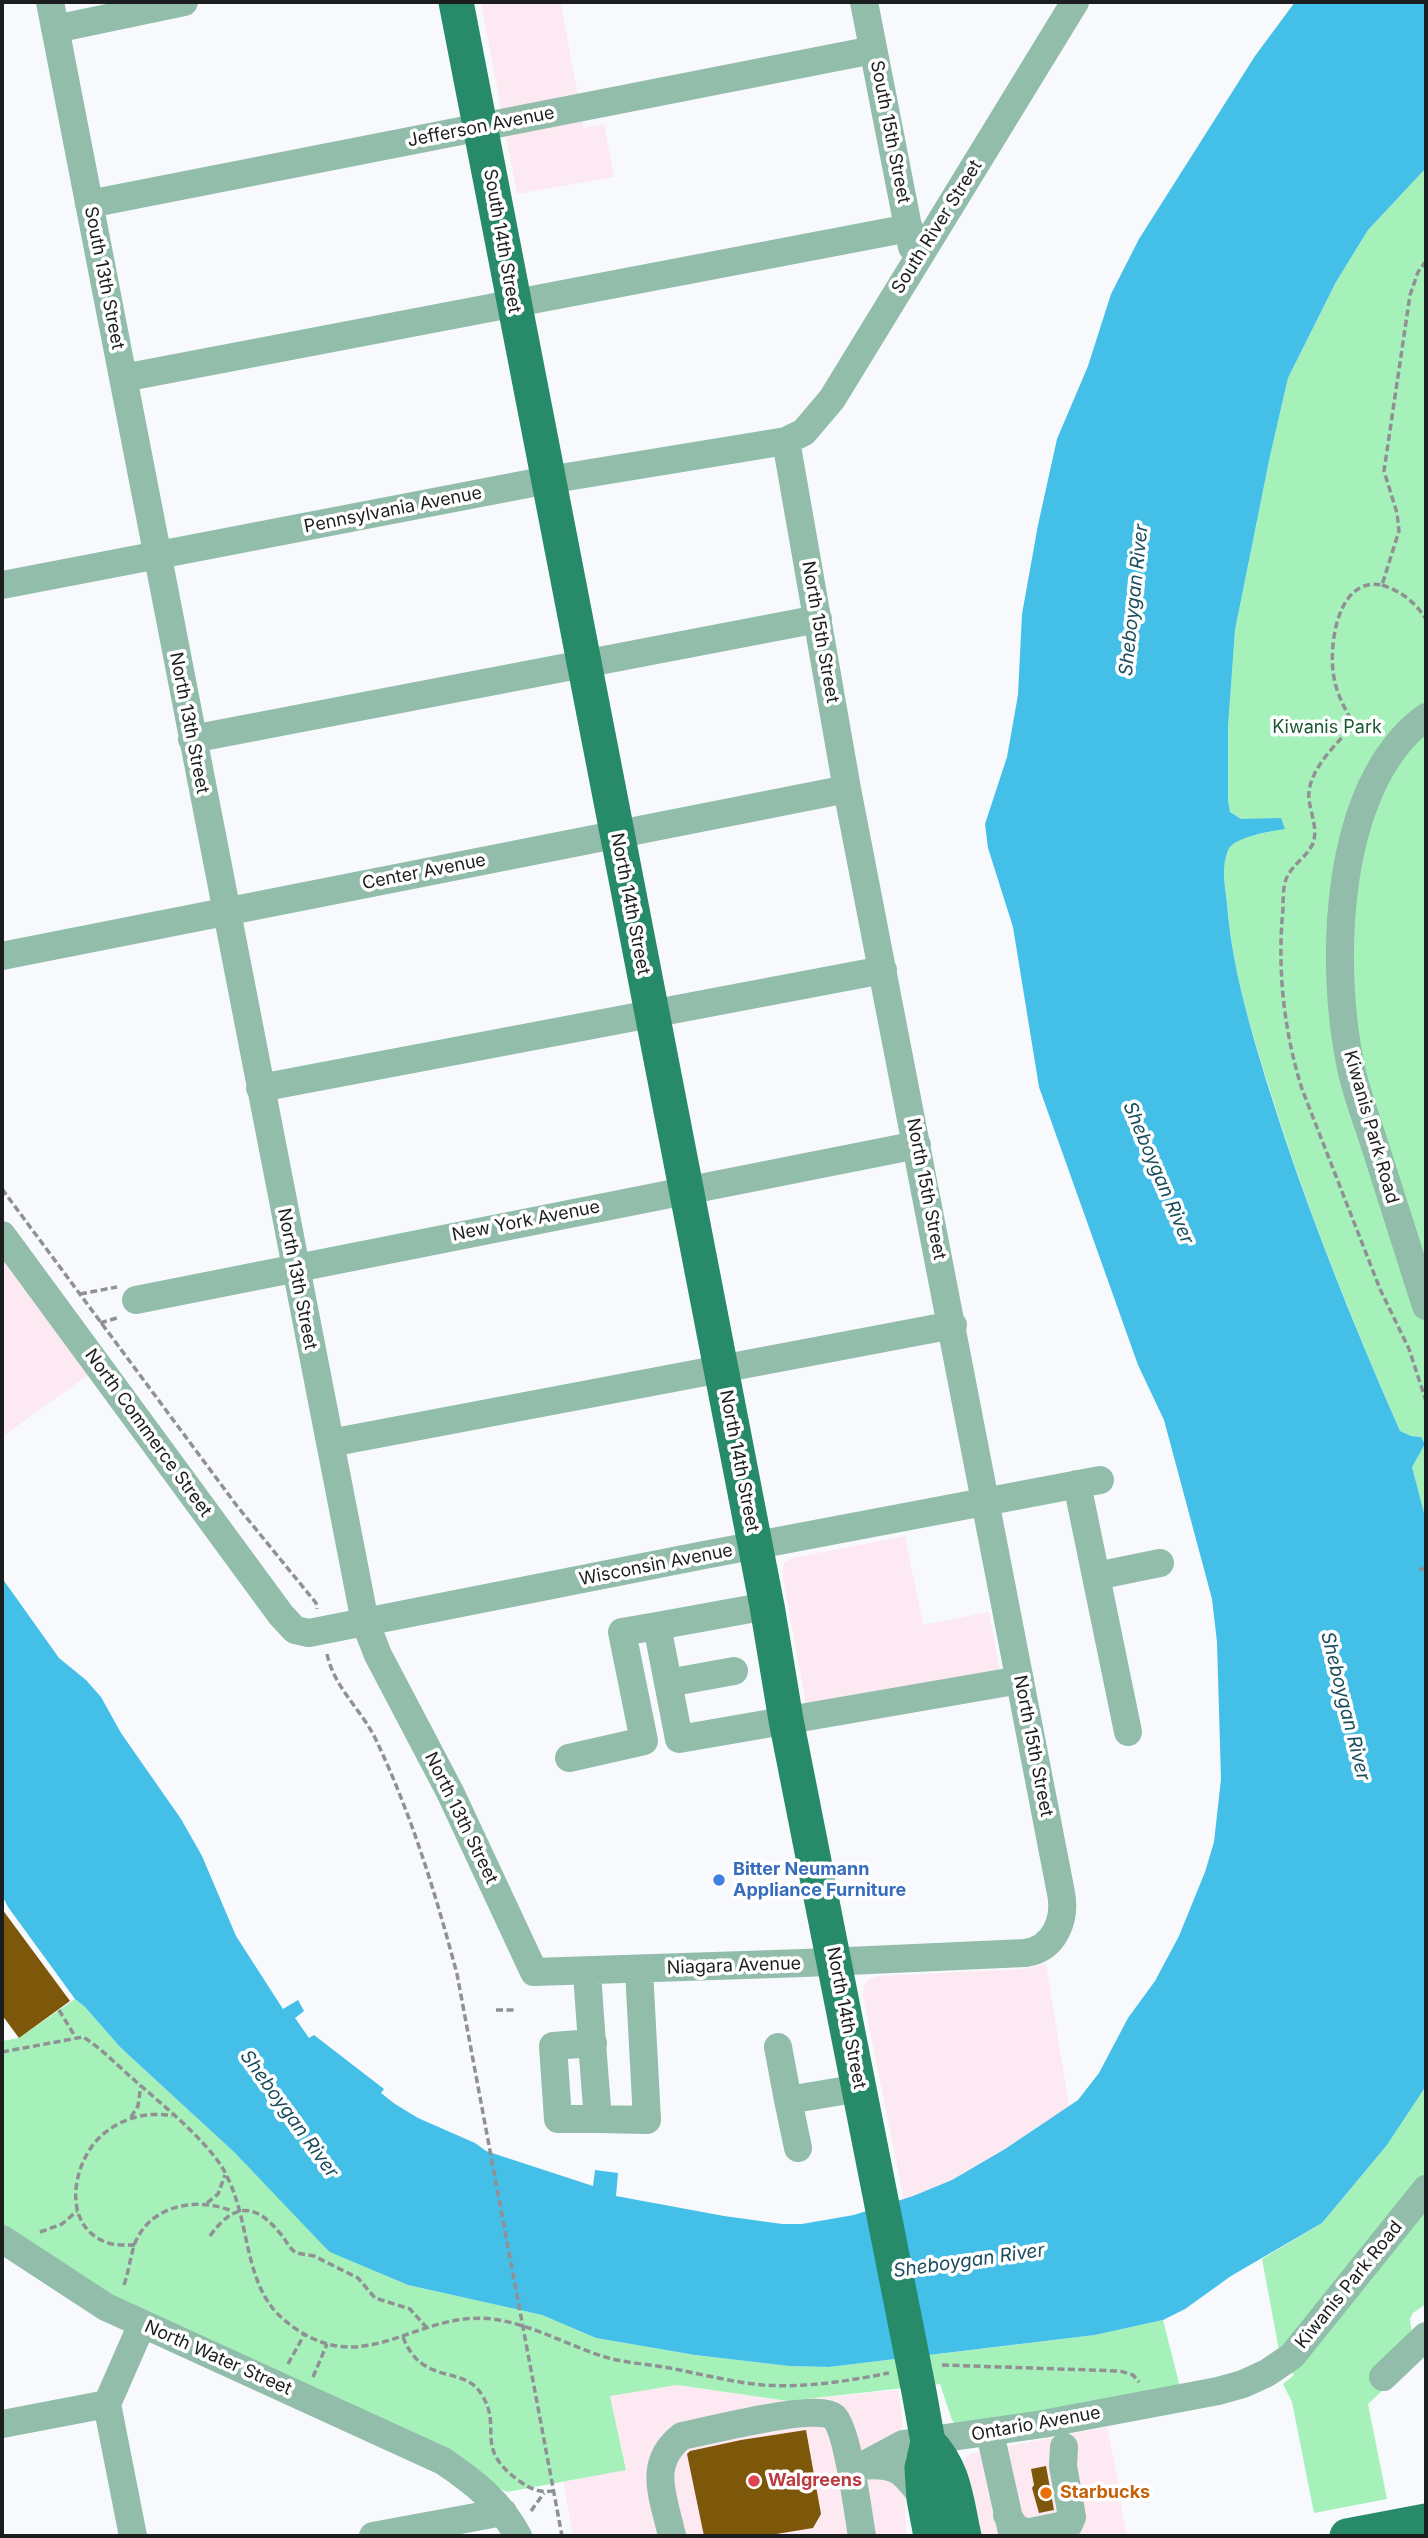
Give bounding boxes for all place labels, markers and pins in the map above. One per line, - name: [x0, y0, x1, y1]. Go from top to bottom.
- place label: Bitter Neumann Appliance Furniture: [733, 1859, 906, 1902]
- marker: Bitter Neumann Appliance Furniture: [711, 1872, 727, 1888]
- place label: Walgreens: [768, 2470, 862, 2492]
- marker: Walgreens: [746, 2473, 762, 2489]
- place label: Starbucks: [1060, 2482, 1150, 2504]
- marker: Starbucks: [1038, 2485, 1054, 2501]

